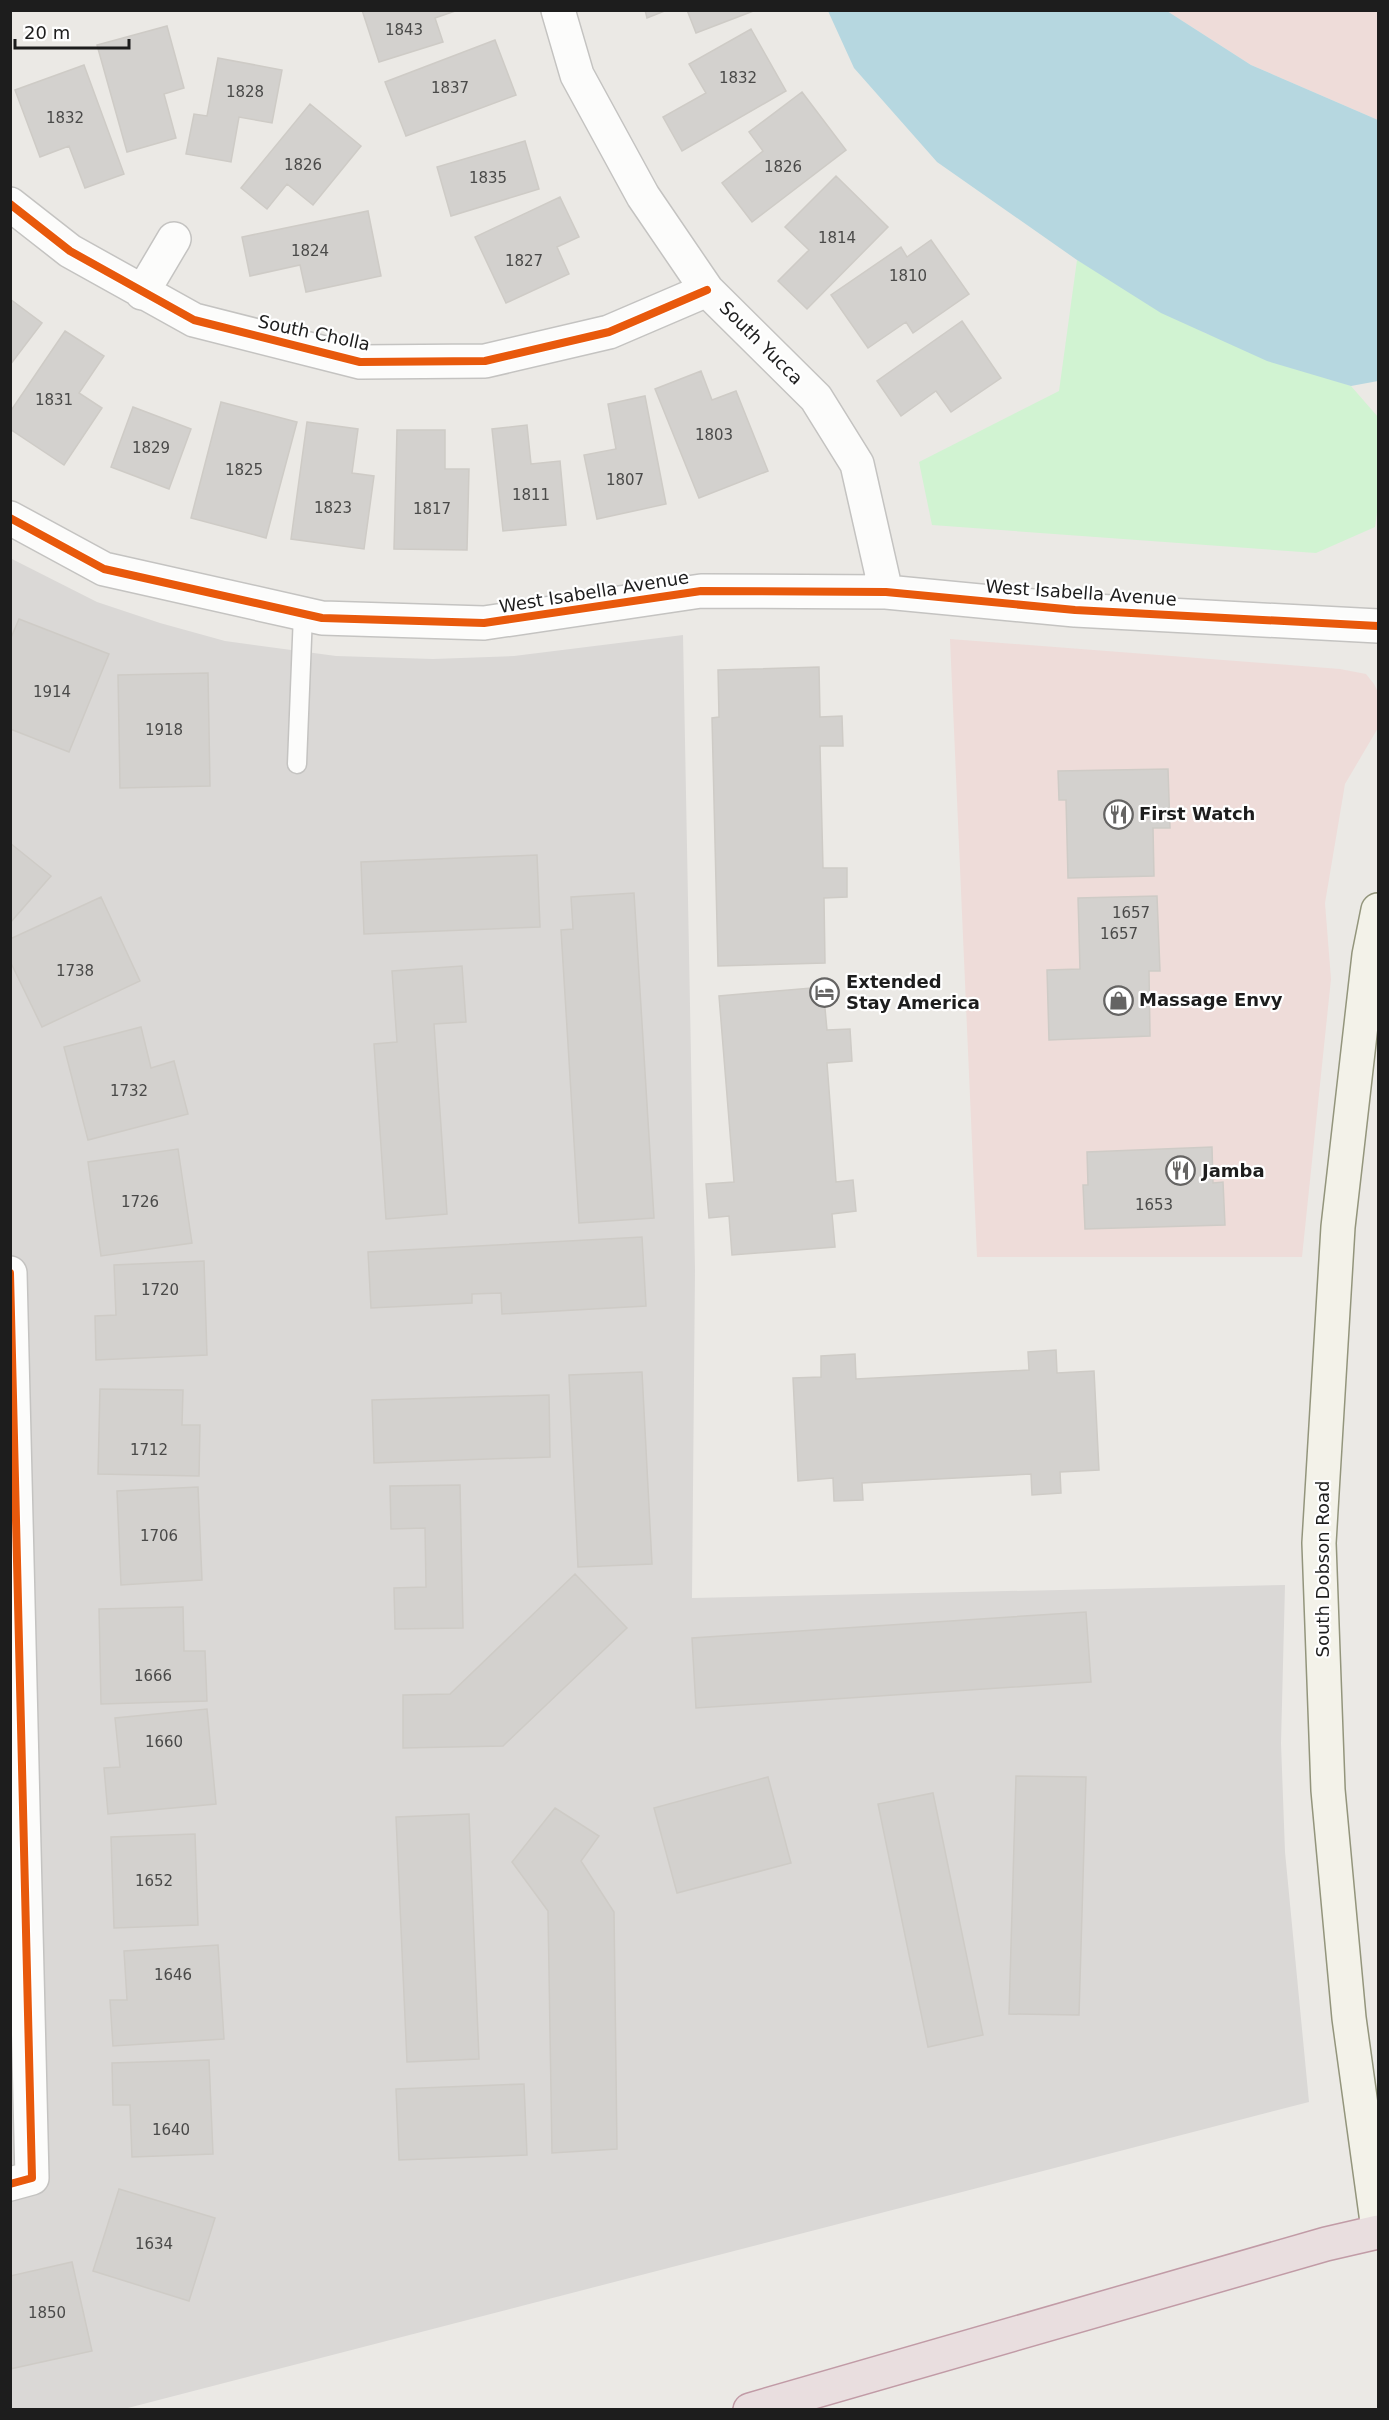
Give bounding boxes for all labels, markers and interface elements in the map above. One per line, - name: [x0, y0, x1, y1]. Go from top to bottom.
- scale bar: [15, 12, 129, 50]
- house number: 1843: [385, 21, 423, 39]
- text: 20 m: [24, 22, 70, 43]
- house number: 1832: [719, 69, 757, 87]
- house number: 1837: [431, 79, 469, 97]
- house number: 1828: [226, 83, 264, 101]
- house number: 1832: [46, 109, 84, 127]
- house number: 1826: [284, 156, 322, 174]
- house number: 1826: [764, 158, 802, 176]
- house number: 1835: [469, 169, 507, 187]
- house number: 1814: [818, 229, 856, 247]
- house number: 1824: [291, 242, 329, 260]
- house number: 1827: [505, 252, 543, 270]
- house number: 1810: [889, 267, 927, 285]
- street label: South Yucca: [715, 297, 807, 389]
- street label: South Cholla: [256, 310, 372, 355]
- house number: 1831: [35, 391, 73, 409]
- house number: 1803: [695, 426, 733, 444]
- house number: 1829: [132, 439, 170, 457]
- house number: 1825: [225, 461, 263, 479]
- house number: 1807: [606, 471, 644, 489]
- house number: 1811: [512, 486, 550, 504]
- house number: 1823: [314, 499, 352, 517]
- house number: 1817: [413, 500, 451, 518]
- street label: West Isabella Avenue: [498, 566, 690, 617]
- street label: West Isabella Avenue: [985, 575, 1177, 610]
- house number: 1914: [33, 683, 71, 701]
- house number: 1918: [145, 721, 183, 739]
- restaurant icon: First Watch: [1102, 798, 1134, 830]
- place label: First Watch: [1139, 803, 1255, 824]
- house number: 1657: [1112, 904, 1150, 922]
- house number: 1657: [1100, 925, 1138, 943]
- house number: 1738: [56, 962, 94, 980]
- place label: Extended Stay America: [846, 971, 980, 1013]
- hotel icon: Extended Stay America: [809, 976, 841, 1008]
- shop icon: Massage Envy: [1102, 984, 1134, 1016]
- place label: Massage Envy: [1139, 989, 1283, 1010]
- house number: 1732: [110, 1082, 148, 1100]
- restaurant icon: Jamba: [1165, 1155, 1197, 1187]
- place label: Jamba: [1200, 1160, 1265, 1181]
- house number: 1726: [121, 1193, 159, 1211]
- house number: 1653: [1135, 1196, 1173, 1214]
- house number: 1720: [141, 1281, 179, 1299]
- house number: 1712: [130, 1441, 168, 1459]
- street label: South Dobson Road: [1312, 1480, 1333, 1658]
- house number: 1706: [140, 1527, 178, 1545]
- house number: 1666: [134, 1667, 172, 1685]
- house number: 1660: [145, 1733, 183, 1751]
- house number: 1652: [135, 1872, 173, 1890]
- house number: 1646: [154, 1966, 192, 1984]
- house number: 1640: [152, 2121, 190, 2139]
- house number: 1634: [135, 2235, 173, 2253]
- house number: 1850: [28, 2304, 66, 2322]

